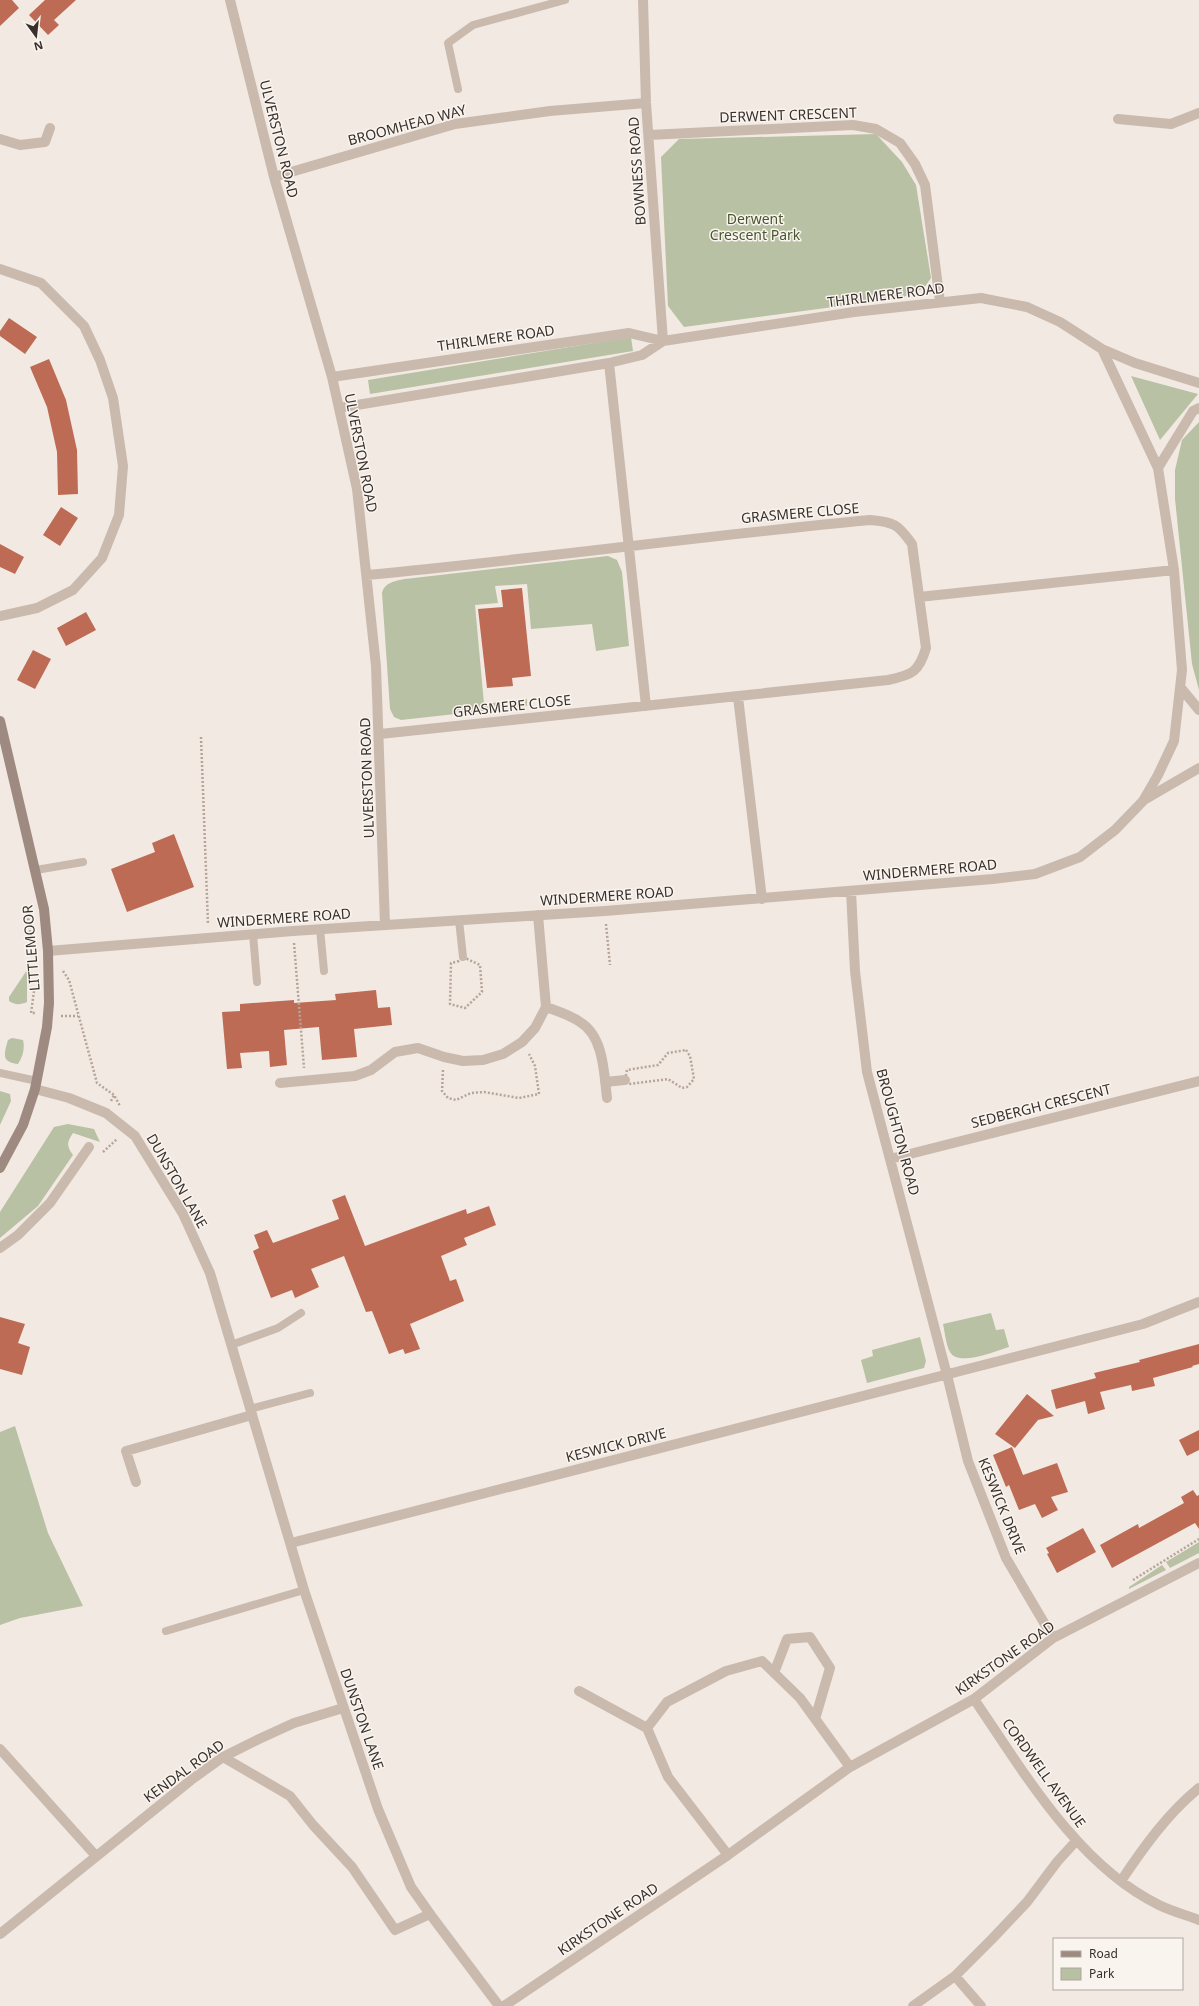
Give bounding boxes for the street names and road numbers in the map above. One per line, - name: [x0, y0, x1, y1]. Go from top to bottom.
- street label: ULVERSTON ROAD: [256, 78, 303, 200]
- street label: BROOMHEAD WAY: [346, 100, 468, 149]
- street label: DERWENT CRESCENT: [719, 103, 857, 126]
- street label: BOWNESS ROAD: [623, 116, 650, 226]
- street label: THIRLMERE ROAD: [826, 278, 946, 311]
- street label: THIRLMERE ROAD: [436, 320, 556, 355]
- street label: ULVERSTON ROAD: [341, 392, 382, 514]
- street label: GRASMERE CLOSE: [740, 498, 860, 527]
- street label: GRASMERE CLOSE: [452, 690, 572, 721]
- street label: ULVERSTON ROAD: [355, 717, 378, 839]
- street label: WINDERMERE ROAD: [862, 854, 998, 885]
- street label: WINDERMERE ROAD: [539, 881, 675, 910]
- street label: WINDERMERE ROAD: [216, 903, 352, 932]
- street label: LITTLEMOOR: [17, 904, 44, 992]
- street label: BROUGHTON ROAD: [872, 1066, 925, 1197]
- street label: SEDBERGH CRESCENT: [969, 1079, 1113, 1132]
- street label: DUNSTON LANE: [143, 1130, 212, 1231]
- street label: KESWICK DRIVE: [564, 1423, 668, 1466]
- street label: KESWICK DRIVE: [974, 1455, 1031, 1557]
- street label: KIRKSTONE ROAD: [951, 1616, 1058, 1699]
- street label: DUNSTON LANE: [336, 1666, 389, 1772]
- street label: CORDWELL AVENUE: [998, 1714, 1090, 1831]
- street label: KENDAL ROAD: [139, 1735, 228, 1806]
- street label: KIRKSTONE ROAD: [554, 1878, 662, 1959]

